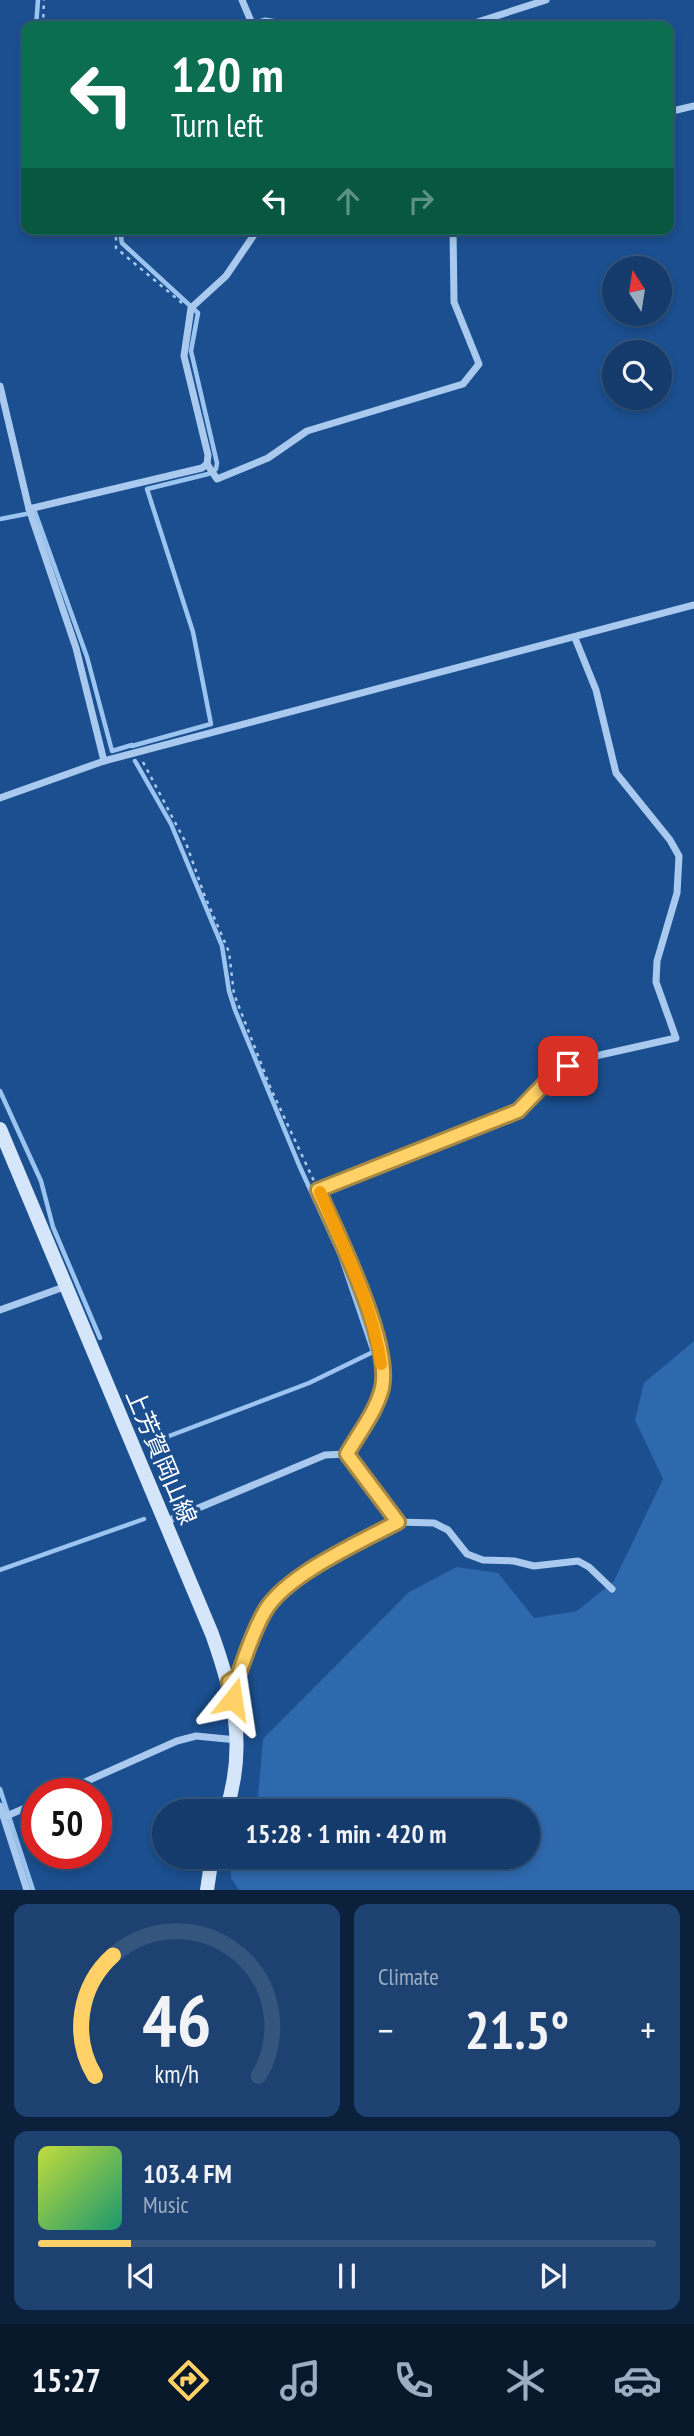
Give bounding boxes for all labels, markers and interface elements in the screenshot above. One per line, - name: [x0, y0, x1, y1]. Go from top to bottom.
- text: 120 m: [171, 42, 284, 106]
- icon: left: [56, 49, 147, 140]
- text: Turn left: [171, 104, 263, 146]
- icon: left: [256, 182, 294, 220]
- icon: ahead: [329, 182, 367, 220]
- icon: right: [402, 182, 440, 220]
- north arrow: [602, 256, 672, 326]
- map controls: [602, 256, 672, 410]
- button: search: [602, 340, 672, 410]
- pin: [538, 1036, 598, 1096]
- icon: arrive: [549, 1047, 587, 1085]
- street label: 上芳賀岡山線: [119, 1384, 204, 1529]
- position arrow: [196, 1662, 270, 1736]
- speed limit sign: 50: [21, 1778, 112, 1869]
- text: 15:28 · 1 min · 420 m: [246, 1817, 446, 1850]
- text: Climate: [378, 1962, 439, 1991]
- text: 46: [142, 1973, 212, 2067]
- text: 21.5°: [465, 1996, 569, 2063]
- text: −: [378, 2005, 394, 2054]
- text: +: [640, 2005, 656, 2054]
- text: km/h: [155, 2058, 199, 2090]
- text: 103.4 FM: [143, 2157, 232, 2190]
- text: Music: [143, 2190, 189, 2219]
- icon: previous: [122, 2257, 160, 2295]
- icon: pause: [328, 2257, 366, 2295]
- icon: next: [534, 2257, 572, 2295]
- icon: directions: [164, 2356, 213, 2405]
- icon: music: [276, 2356, 325, 2405]
- icon: phone: [389, 2356, 438, 2405]
- icon: climate: [501, 2356, 550, 2405]
- icon: car: [613, 2356, 662, 2405]
- text: 15:27: [32, 2359, 101, 2401]

